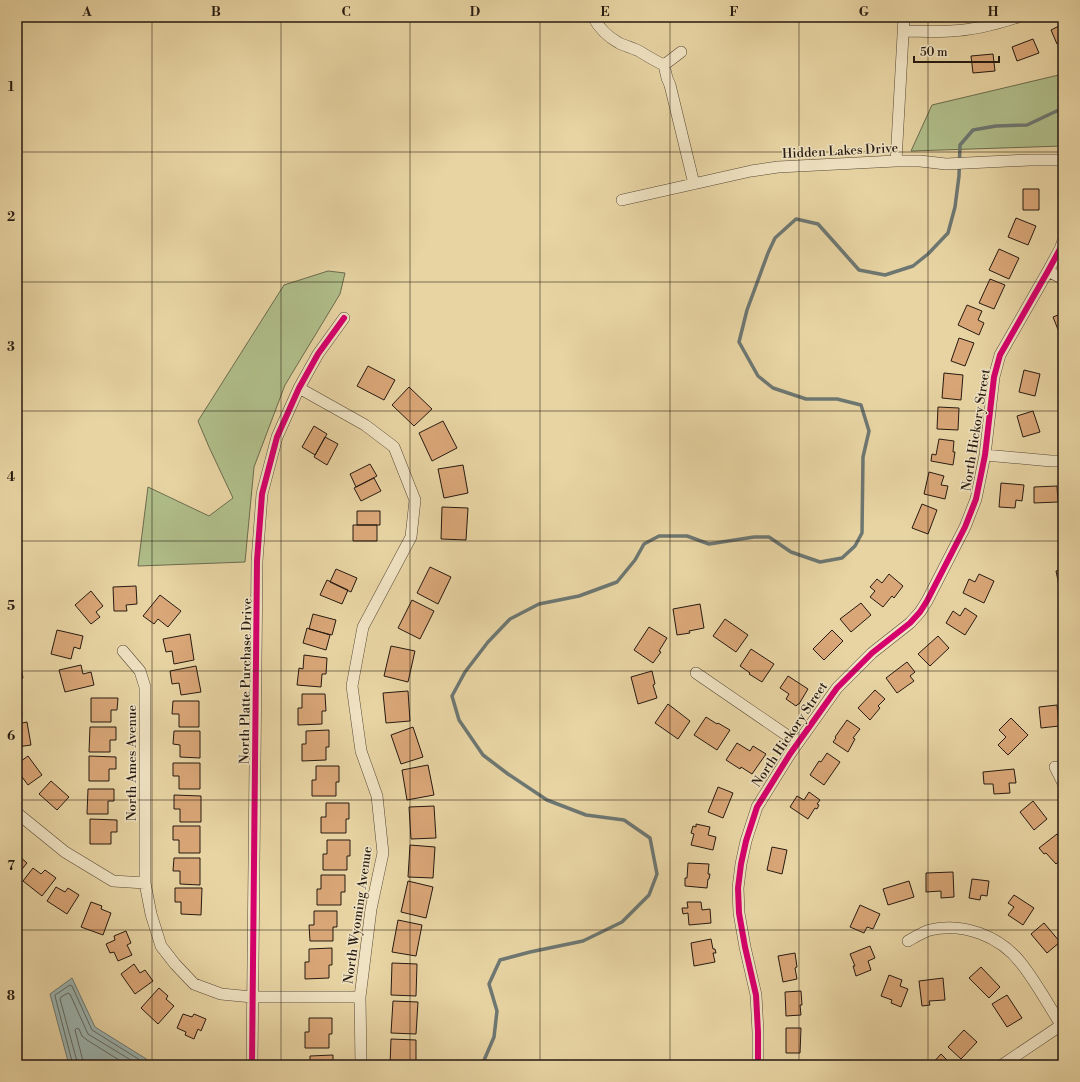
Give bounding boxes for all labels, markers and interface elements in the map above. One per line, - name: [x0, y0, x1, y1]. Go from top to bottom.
- text: A: [81, 4, 92, 20]
- text: B: [211, 4, 221, 20]
- text: C: [341, 4, 351, 20]
- text: D: [470, 4, 480, 20]
- text: E: [600, 4, 610, 20]
- text: F: [729, 4, 739, 20]
- text: G: [859, 4, 870, 20]
- text: H: [988, 4, 999, 20]
- scale bar: [914, 38, 999, 64]
- text: 50 m: [920, 45, 948, 60]
- text: 1: [8, 79, 15, 95]
- street label: Hidden Lakes Drive: [782, 140, 899, 162]
- text: 2: [7, 209, 15, 225]
- text: 3: [7, 339, 15, 355]
- street label: North Hickory Street: [958, 367, 994, 492]
- text: 4: [7, 469, 16, 485]
- street label: North Platte Purchase Drive: [237, 597, 255, 764]
- text: 5: [7, 598, 15, 614]
- street label: North Hickory Street: [749, 679, 831, 790]
- street label: North Ames Avenue: [124, 705, 140, 821]
- text: 6: [7, 728, 15, 744]
- street label: North Wyoming Avenue: [340, 845, 376, 985]
- text: 7: [7, 858, 15, 874]
- text: 8: [7, 988, 15, 1004]

